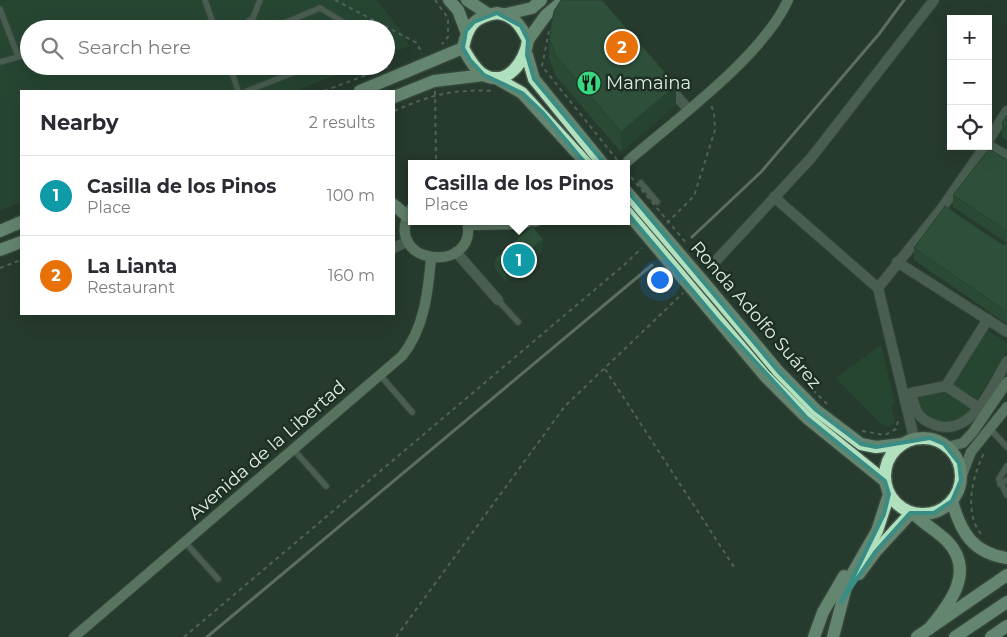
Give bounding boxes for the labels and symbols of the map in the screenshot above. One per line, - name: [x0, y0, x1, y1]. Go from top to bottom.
- pin: 2: [606, 28, 638, 66]
- restaurant icon: Mamaina: [576, 70, 602, 96]
- place label: Mamaina: [606, 72, 691, 94]
- street label: Ronda Adolfo Suárez: [686, 237, 826, 393]
- pin: 1: [503, 241, 535, 279]
- your location: [647, 267, 673, 293]
- street label: Avenida de la Libertad: [184, 376, 350, 524]

